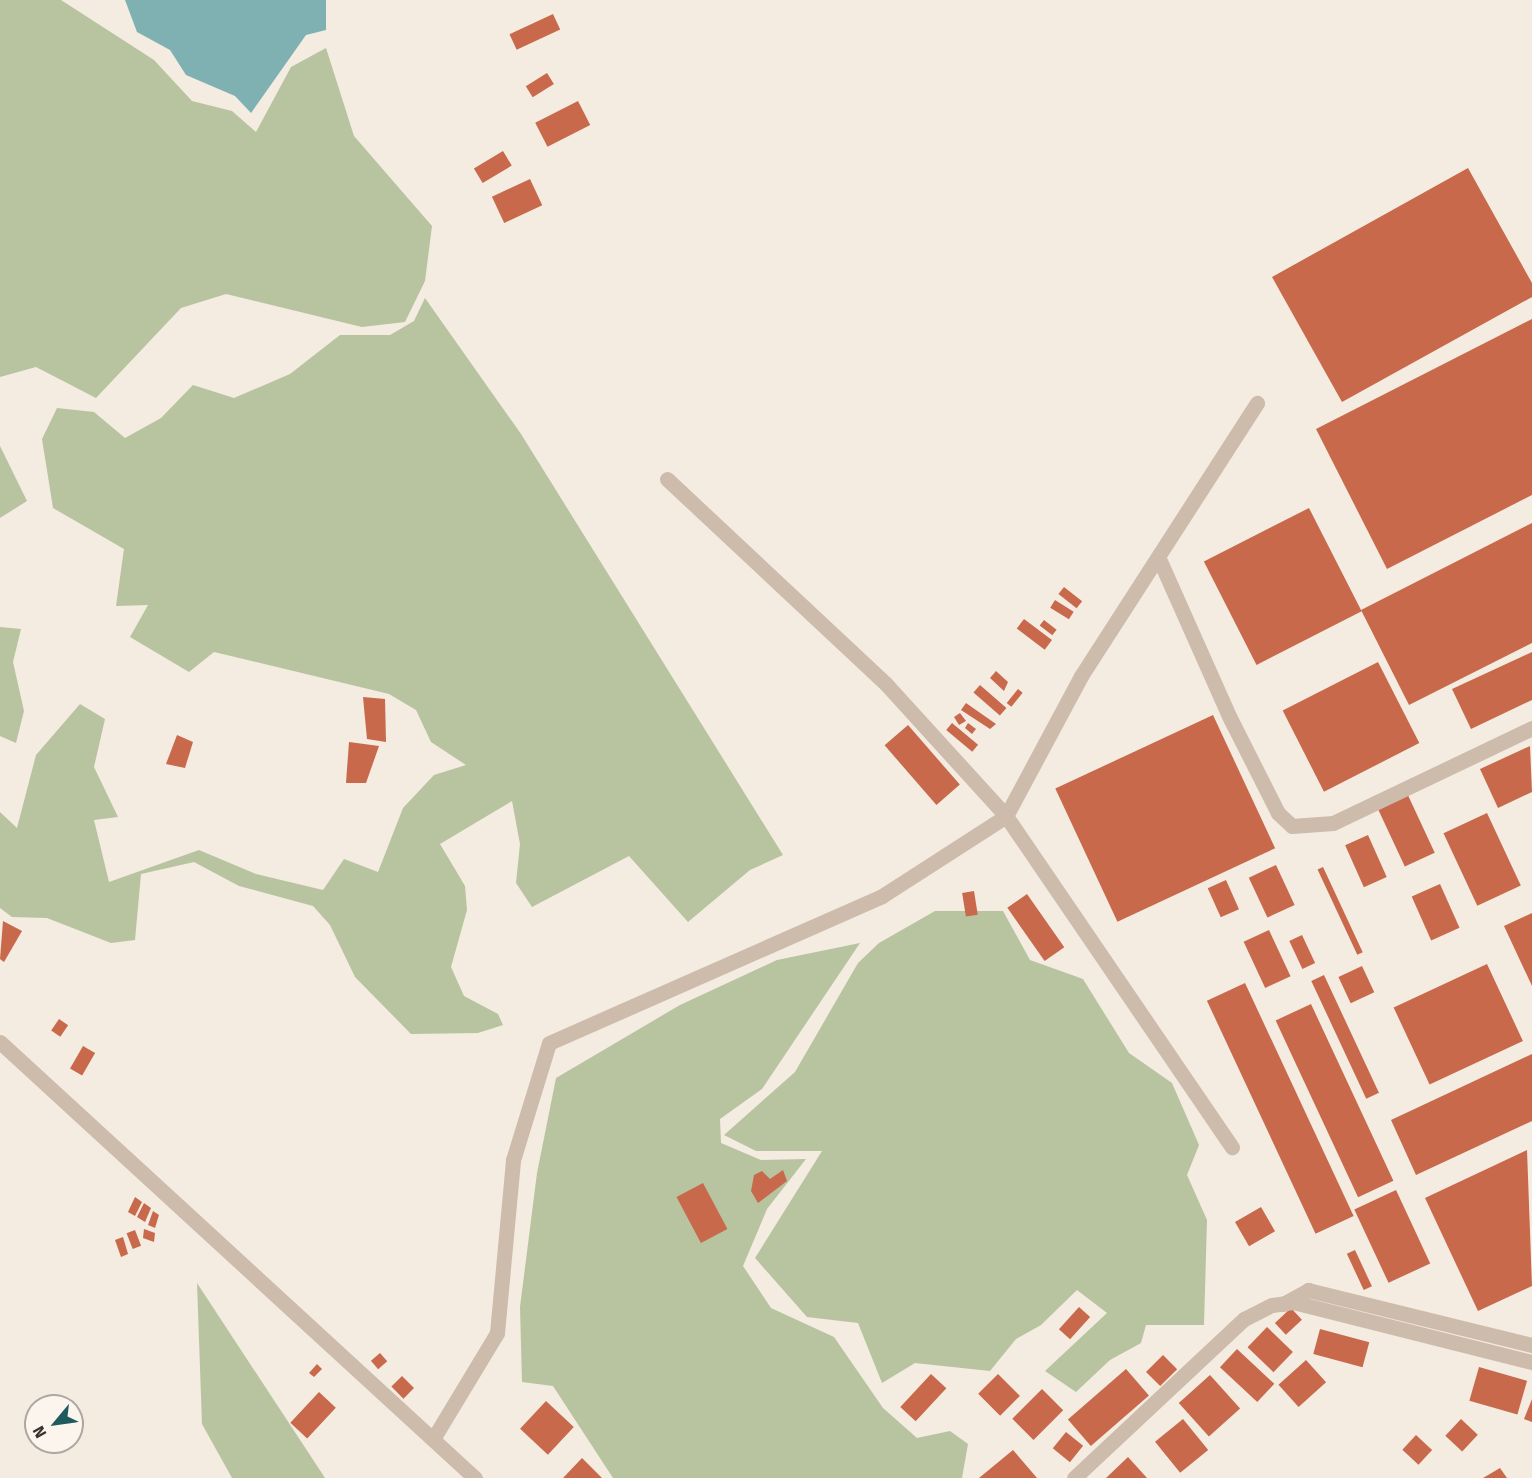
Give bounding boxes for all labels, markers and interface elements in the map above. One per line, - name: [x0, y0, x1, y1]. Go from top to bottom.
- north arrow: [24, 1394, 84, 1454]
- text: N: [29, 1423, 50, 1441]

